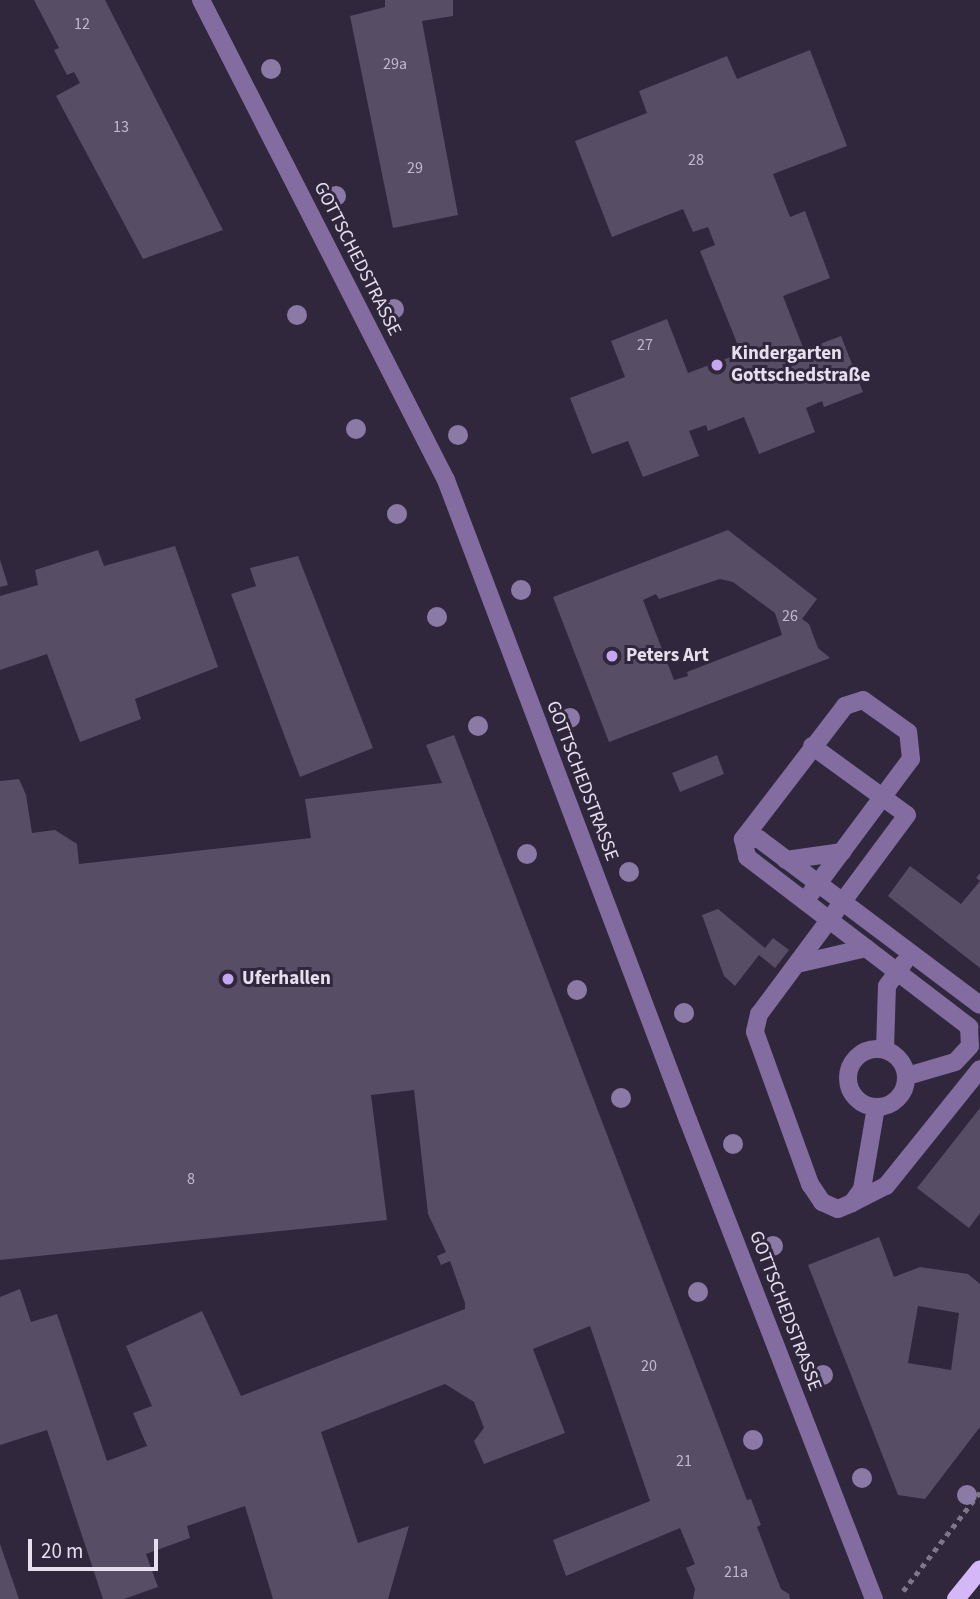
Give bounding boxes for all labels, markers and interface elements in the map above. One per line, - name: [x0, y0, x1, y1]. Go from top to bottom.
- house number: 12: [74, 14, 90, 34]
- house number: 29a: [383, 54, 407, 74]
- house number: 13: [113, 117, 129, 137]
- house number: 28: [688, 150, 704, 170]
- house number: 29: [407, 158, 423, 178]
- street label: GOTTSCHEDSTRASSE: [308, 178, 406, 340]
- house number: 27: [637, 335, 653, 355]
- place label: Kindergarten Gottschedstraße: [731, 343, 870, 387]
- marker: Kindergarten Gottschedstraße: [709, 357, 725, 373]
- house number: 26: [782, 606, 798, 626]
- place label: Peters Art: [626, 645, 709, 667]
- marker: Peters Art: [604, 648, 620, 664]
- street label: GOTTSCHEDSTRASSE: [541, 698, 623, 864]
- place label: Uferhallen: [242, 968, 331, 990]
- marker: Uferhallen: [220, 971, 236, 987]
- house number: 8: [187, 1169, 195, 1189]
- street label: GOTTSCHEDSTRASSE: [744, 1228, 826, 1394]
- house number: 20: [641, 1356, 657, 1376]
- house number: 21: [676, 1451, 692, 1471]
- scale bar: [32, 1526, 161, 1570]
- text: 20 m: [41, 1536, 83, 1566]
- house number: 21a: [724, 1562, 748, 1582]

